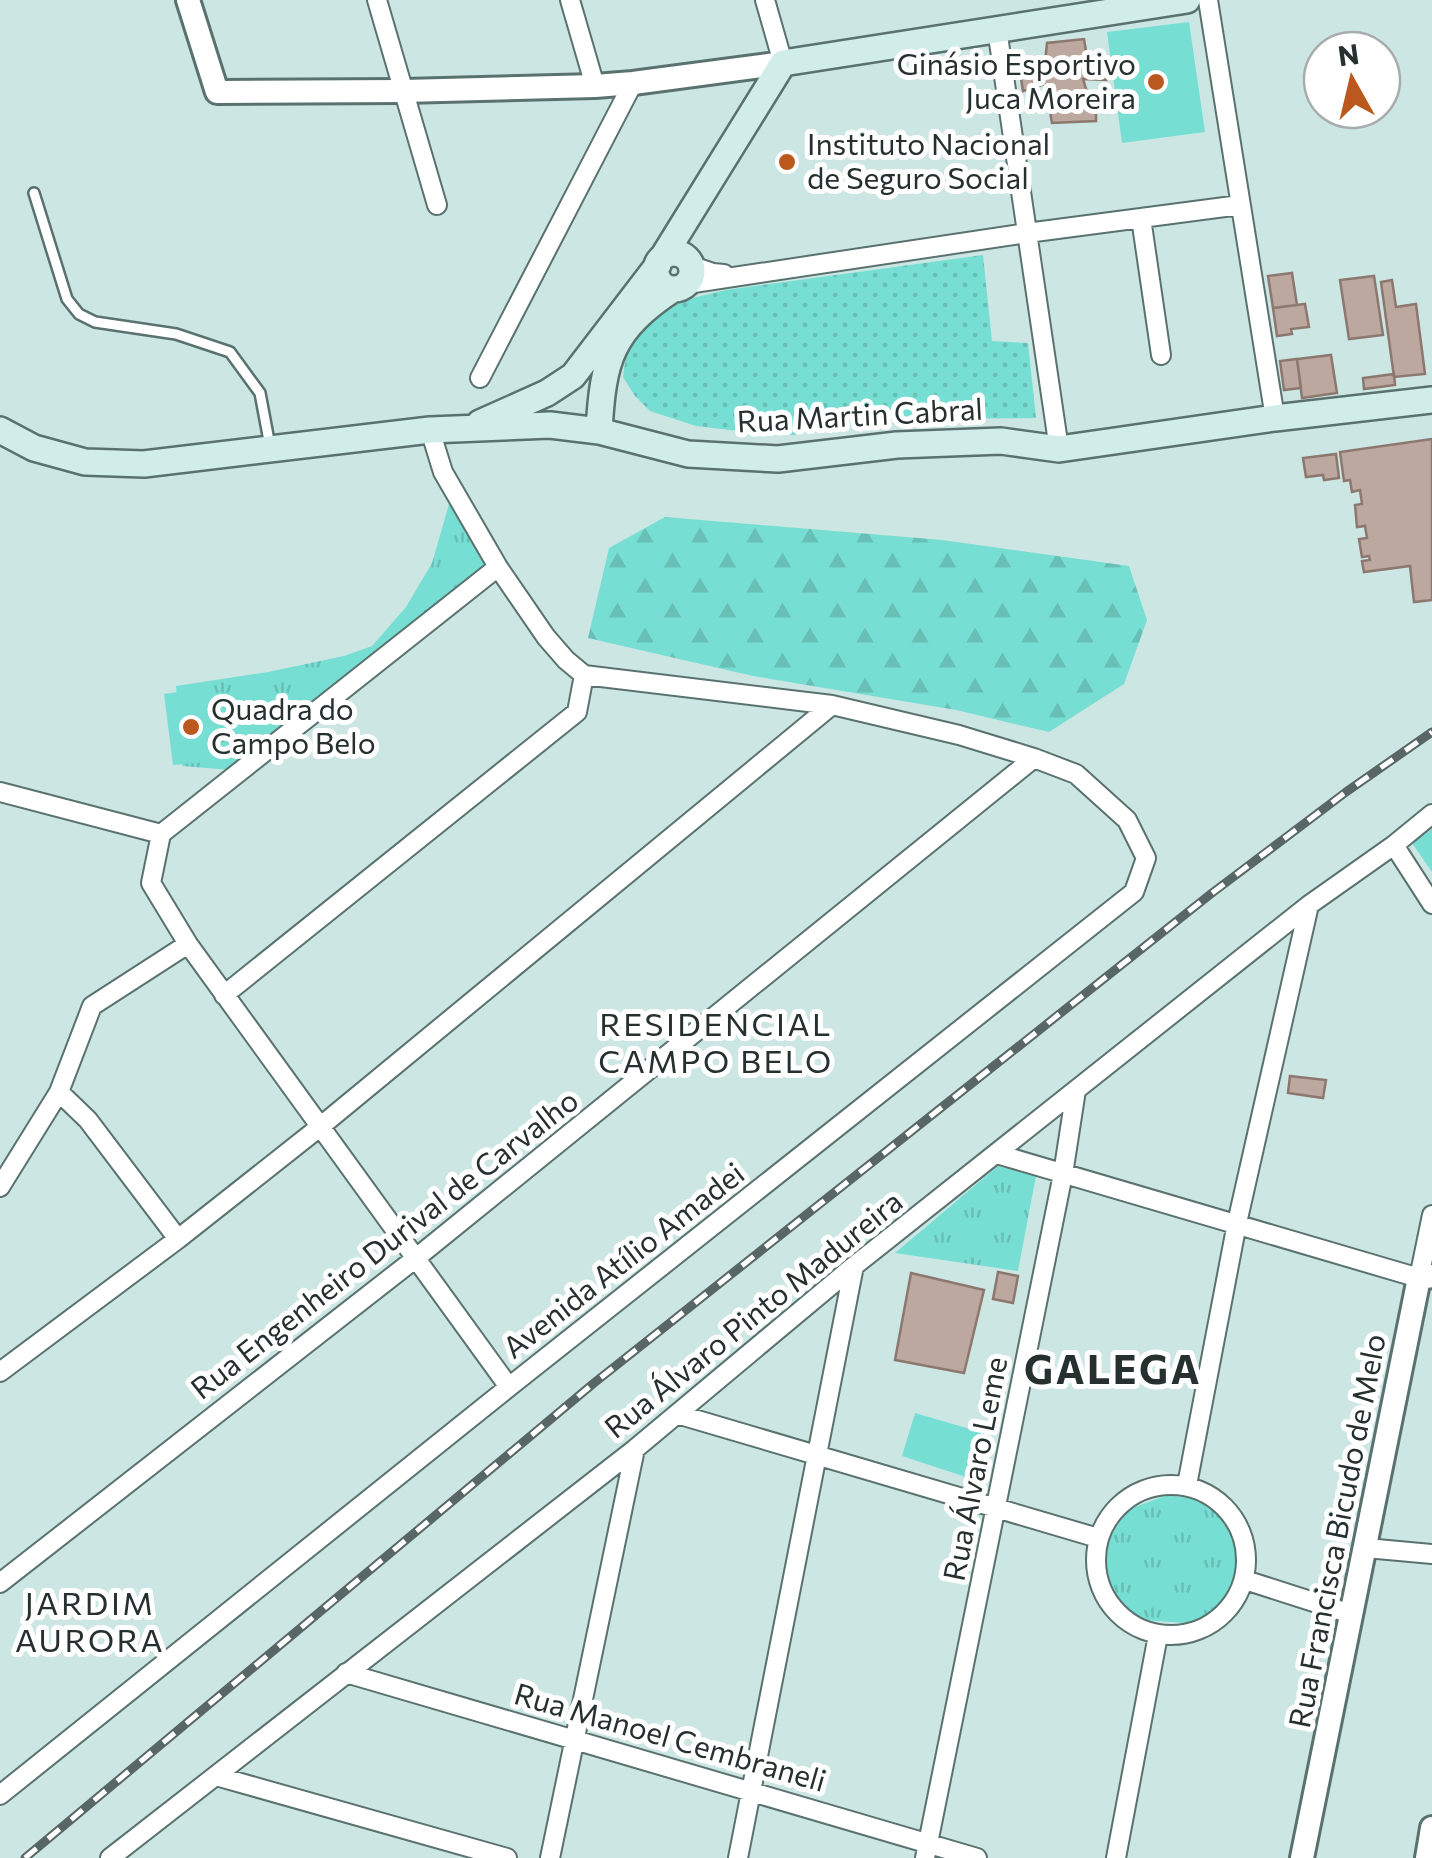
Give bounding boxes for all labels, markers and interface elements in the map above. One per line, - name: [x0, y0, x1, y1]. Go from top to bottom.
- north arrow: [1302, 30, 1402, 130]
- text: N: [1336, 36, 1361, 73]
- place label: Ginásio Esportivo Juca Moreira: [897, 44, 1136, 115]
- marker: Ginásio Esportivo Juca Moreira: [1145, 71, 1167, 93]
- place label: Instituto Nacional de Seguro Social: [807, 124, 1050, 195]
- marker: Instituto Nacional de Seguro Social: [776, 151, 798, 173]
- street label: Rua Martin Cabral: [736, 389, 984, 438]
- place label: Quadra do Campo Belo: [211, 689, 376, 760]
- marker: Quadra do Campo Belo: [180, 716, 202, 738]
- district label: RESIDENCIAL CAMPO BELO: [598, 1003, 834, 1080]
- street label: Rua Engenheiro Durival de Carvalho: [182, 1080, 584, 1406]
- street label: Avenida Atílio Amadei: [494, 1153, 750, 1365]
- street label: Rua Álvaro Pinto Madureira: [596, 1181, 909, 1445]
- street label: Rua Francisca Bicudo de Melo: [1279, 1330, 1392, 1731]
- district label: GALEGA: [1024, 1343, 1202, 1392]
- street label: Rua Álvaro Leme: [934, 1353, 1013, 1584]
- district label: JARDIM AURORA: [15, 1582, 165, 1659]
- street label: Rua Manoel Cembraneli: [511, 1673, 831, 1798]

